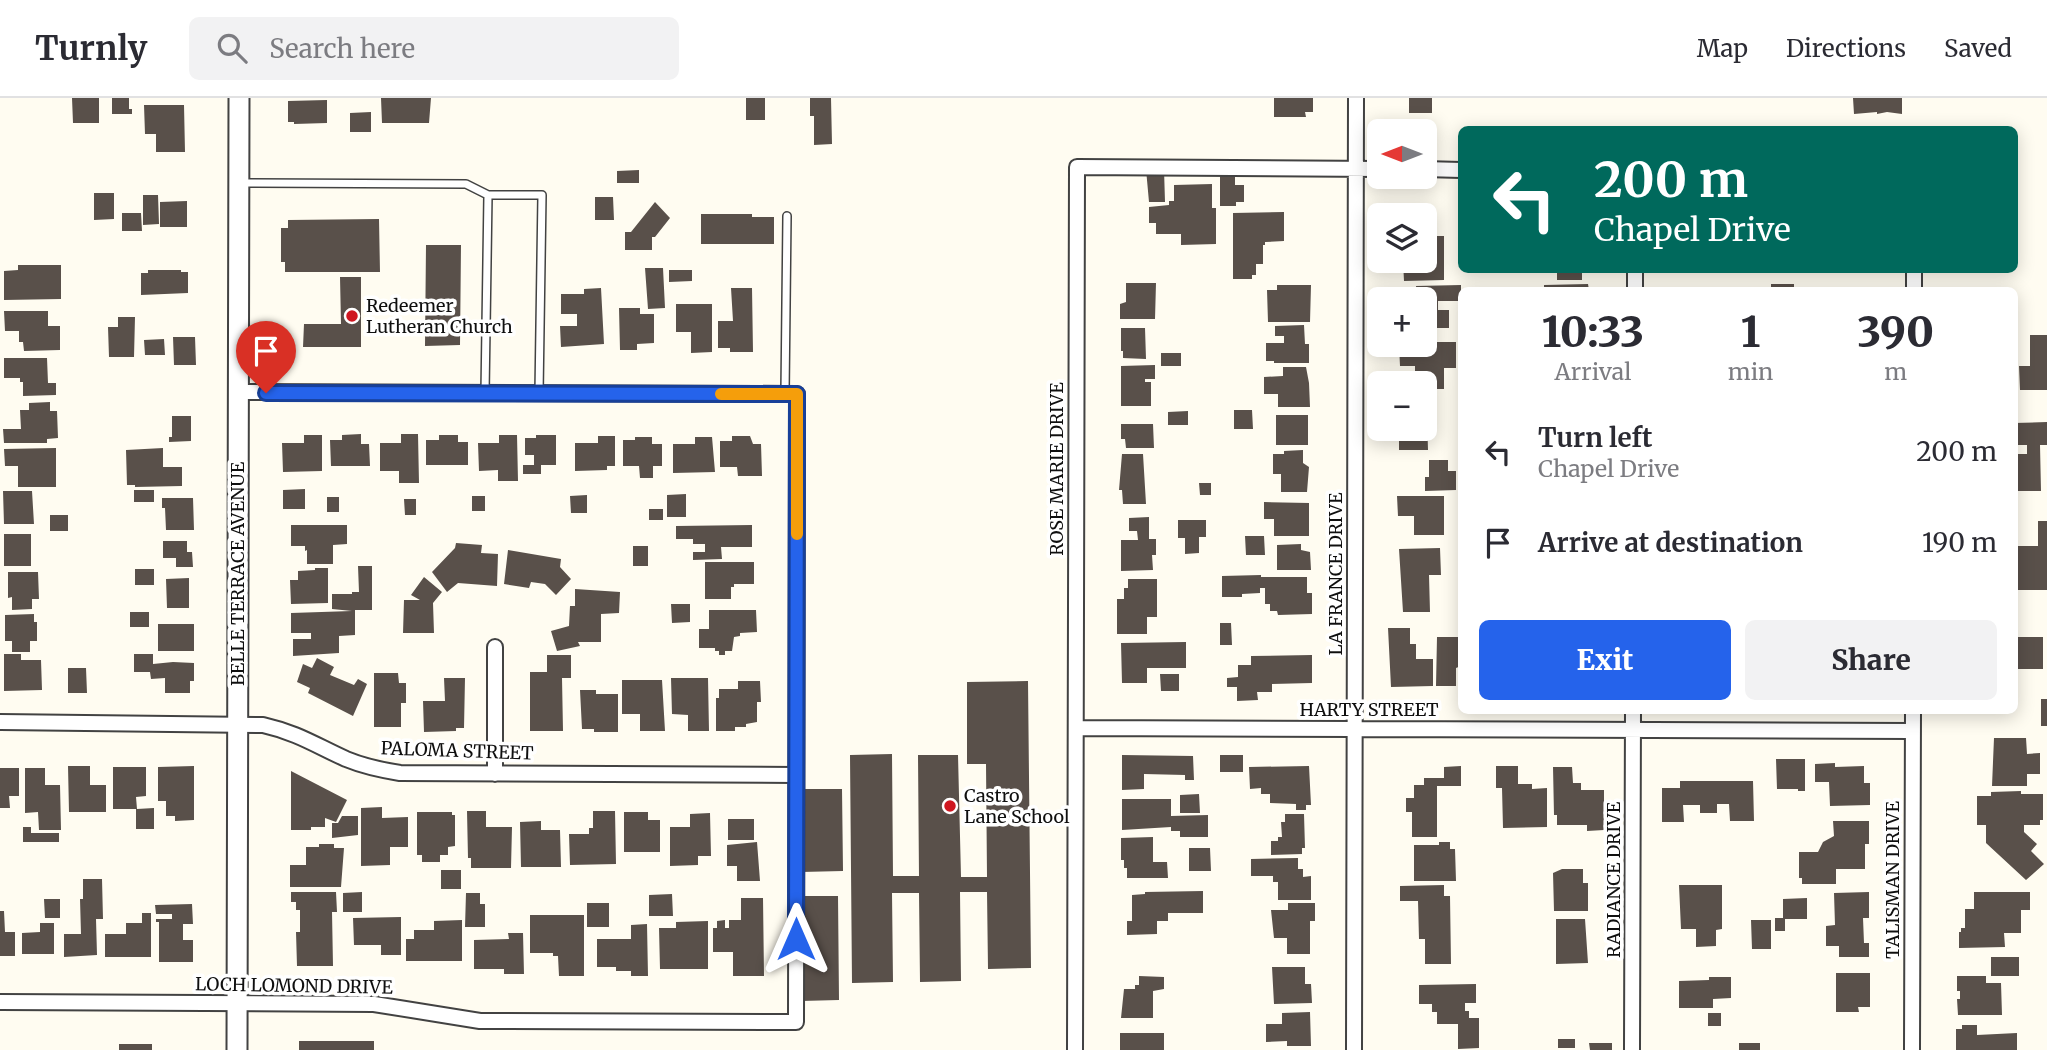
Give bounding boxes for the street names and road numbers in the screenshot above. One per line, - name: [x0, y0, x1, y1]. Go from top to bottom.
- street label: ROSE MARIE DRIVE: [1045, 382, 1068, 556]
- street label: BELLE TERRACE AVENUE: [226, 461, 249, 686]
- street label: LA FRANCE DRIVE: [1324, 492, 1347, 656]
- street label: HARTY STREET: [1299, 698, 1439, 721]
- street label: PALOMA STREET: [380, 736, 534, 765]
- street label: RADIANCE DRIVE: [1602, 801, 1625, 958]
- street label: TALISMAN DRIVE: [1881, 801, 1904, 959]
- street label: LOCH LOMOND DRIVE: [195, 972, 394, 999]

